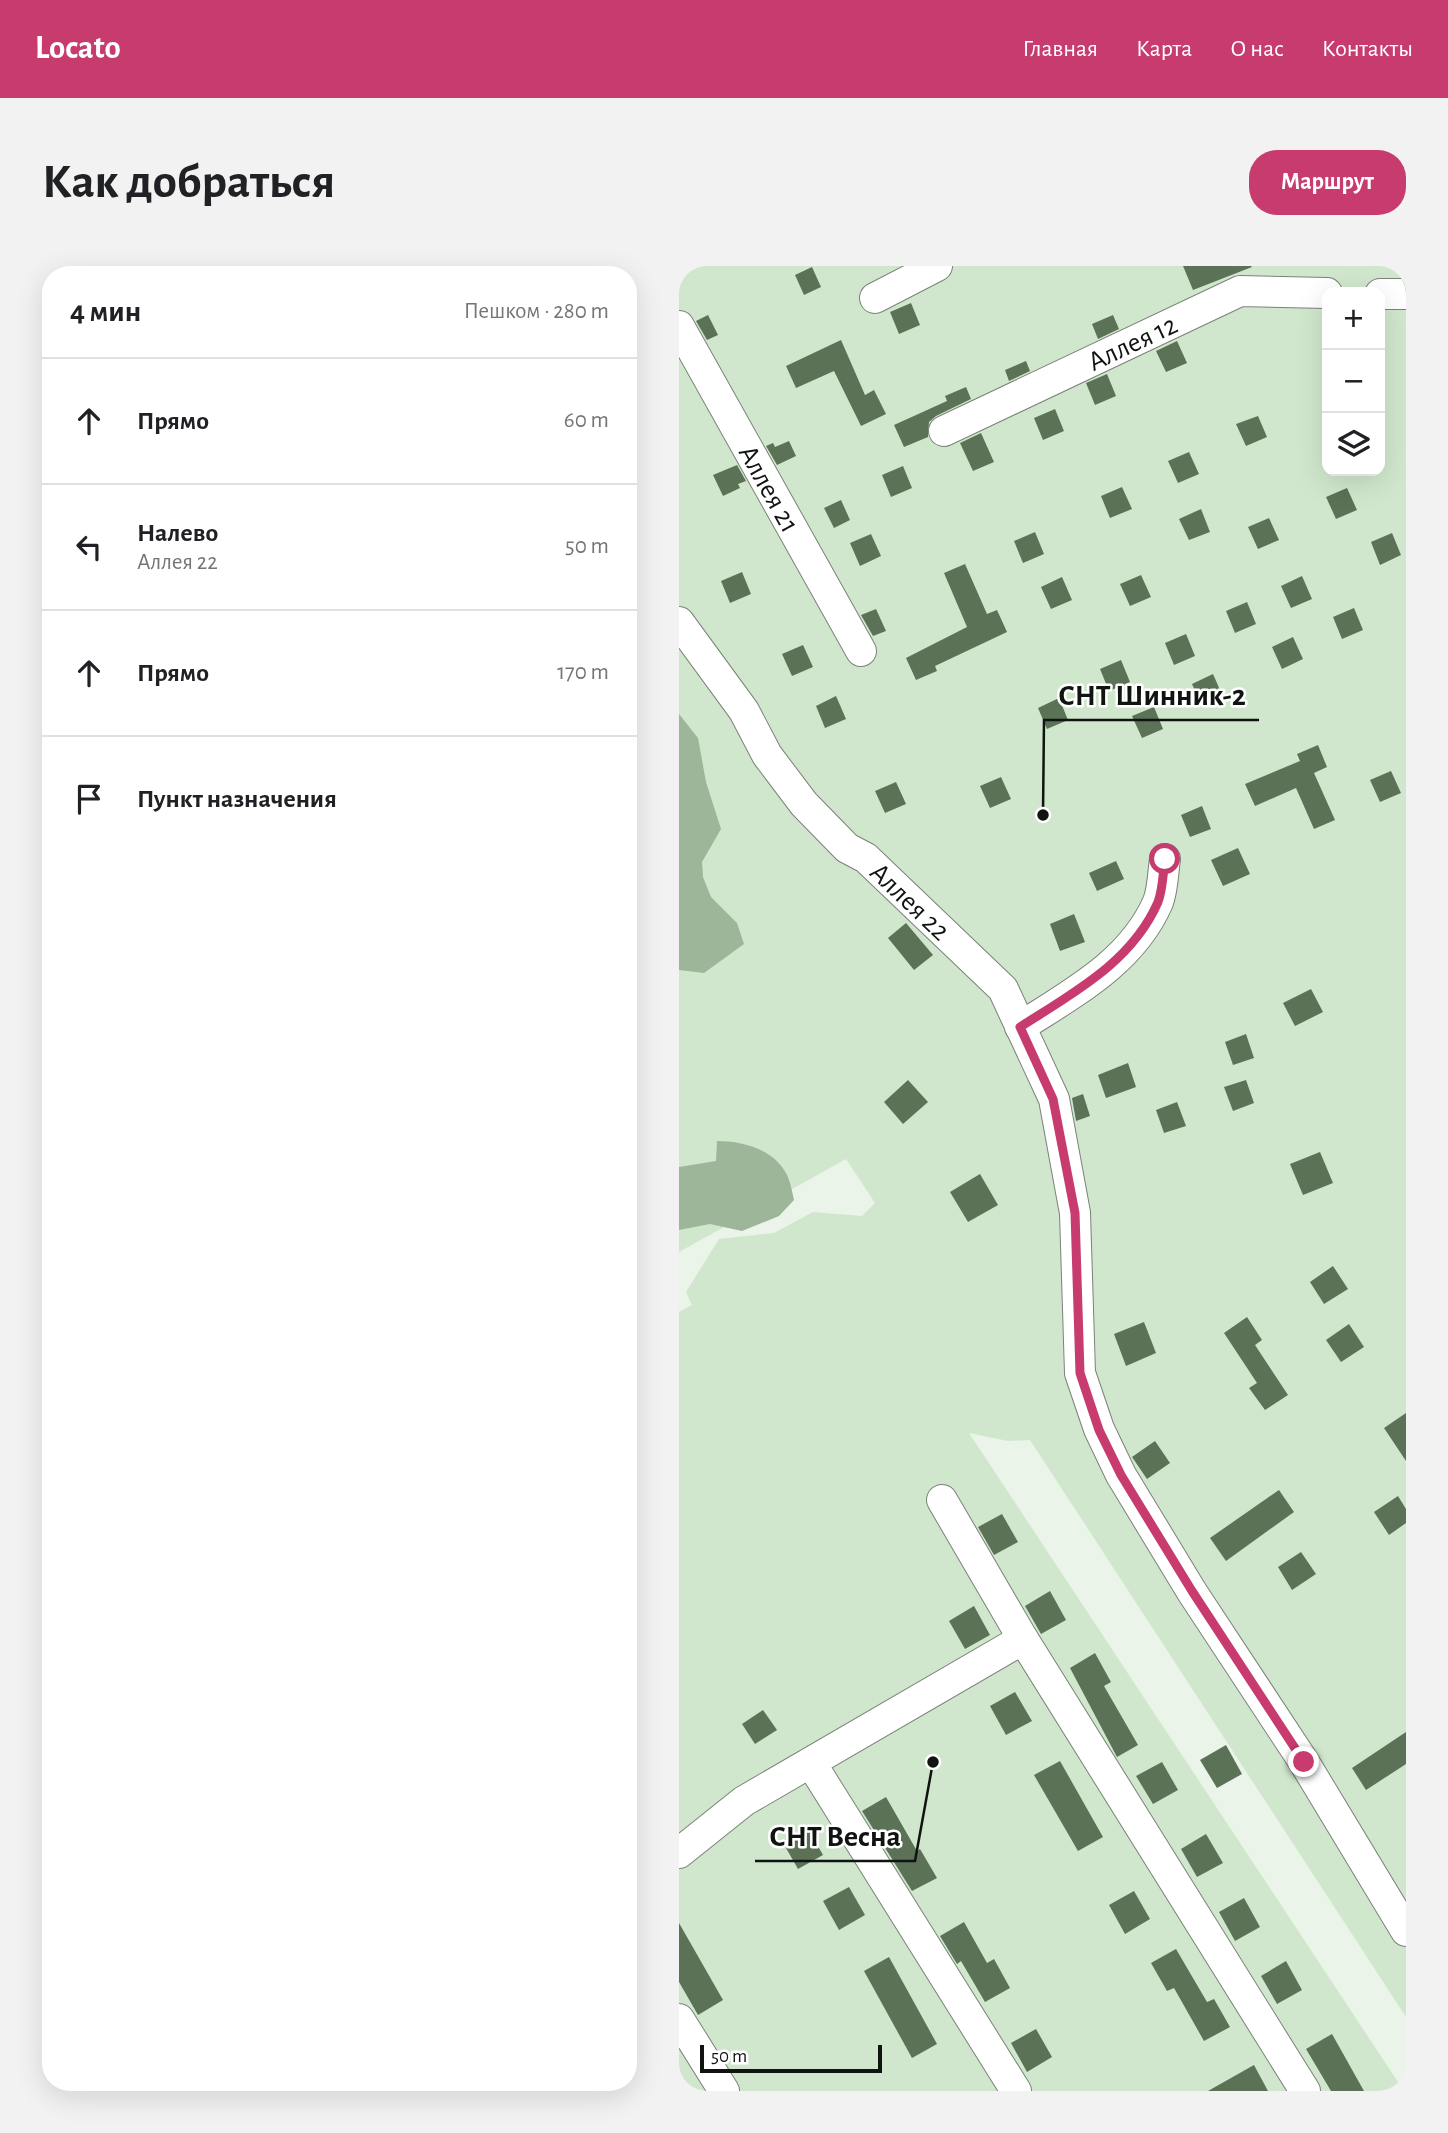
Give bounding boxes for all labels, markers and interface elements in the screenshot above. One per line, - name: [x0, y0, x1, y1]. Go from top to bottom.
- text: Locato: [35, 32, 121, 65]
- text: Главная: [1023, 37, 1098, 61]
- text: Карта: [1136, 37, 1192, 61]
- text: О нас: [1230, 37, 1284, 61]
- text: Контакты: [1322, 37, 1413, 61]
- button: Маршрут: [1249, 150, 1406, 215]
- text: Как добраться: [42, 158, 335, 207]
- map controls: [1322, 287, 1385, 476]
- button: +: [1322, 287, 1385, 350]
- text: 4 мин: [70, 297, 141, 327]
- text: Пешком · 280 m: [464, 300, 609, 323]
- street label: Аллея 12: [1084, 311, 1182, 377]
- button: −: [1322, 350, 1385, 413]
- icon: ahead: [70, 402, 108, 440]
- text: Прямо: [137, 408, 209, 434]
- text: 60 m: [564, 409, 609, 432]
- button: layers: [1322, 413, 1385, 476]
- street label: Аллея 21: [733, 441, 804, 538]
- text: Налево: [137, 520, 218, 546]
- icon: left: [70, 528, 108, 566]
- text: 50 m: [565, 535, 609, 558]
- text: Аллея 22: [137, 551, 218, 574]
- icon: ahead: [70, 654, 108, 692]
- text: Прямо: [137, 660, 209, 686]
- text: 170 m: [557, 661, 609, 684]
- callout: СНТ Шинник-2: [1044, 669, 1259, 720]
- text: СНТ Шинник-2: [1058, 681, 1246, 711]
- icon: arrive: [70, 780, 108, 818]
- text: Пункт назначения: [137, 786, 337, 812]
- route start: [1149, 843, 1180, 874]
- street label: Аллея 22: [864, 858, 954, 946]
- route end: [1288, 1746, 1319, 1777]
- callout: СНТ Весна: [755, 1810, 915, 1861]
- text: СНТ Весна: [769, 1822, 901, 1852]
- scale bar: [700, 2042, 882, 2074]
- text: 50 m: [711, 2047, 747, 2066]

